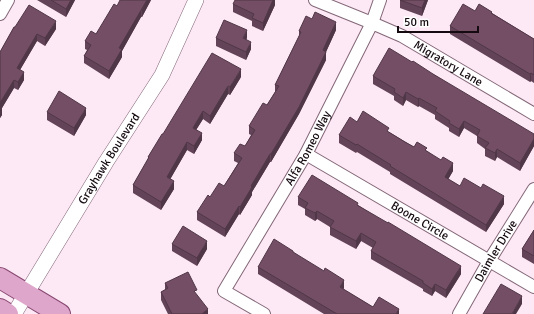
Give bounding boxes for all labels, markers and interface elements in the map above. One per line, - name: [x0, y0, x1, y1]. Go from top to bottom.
- scale bar: [398, 8, 478, 34]
- text: 50 m: [404, 15, 429, 30]
- street label: Migratory Lane: [411, 37, 486, 90]
- street label: Alfa Romeo Way: [282, 108, 334, 188]
- street label: Grayhawk Boulevard: [75, 110, 143, 207]
- street label: Boone Circle: [388, 198, 452, 243]
- street label: Daimler Drive: [471, 217, 520, 285]

